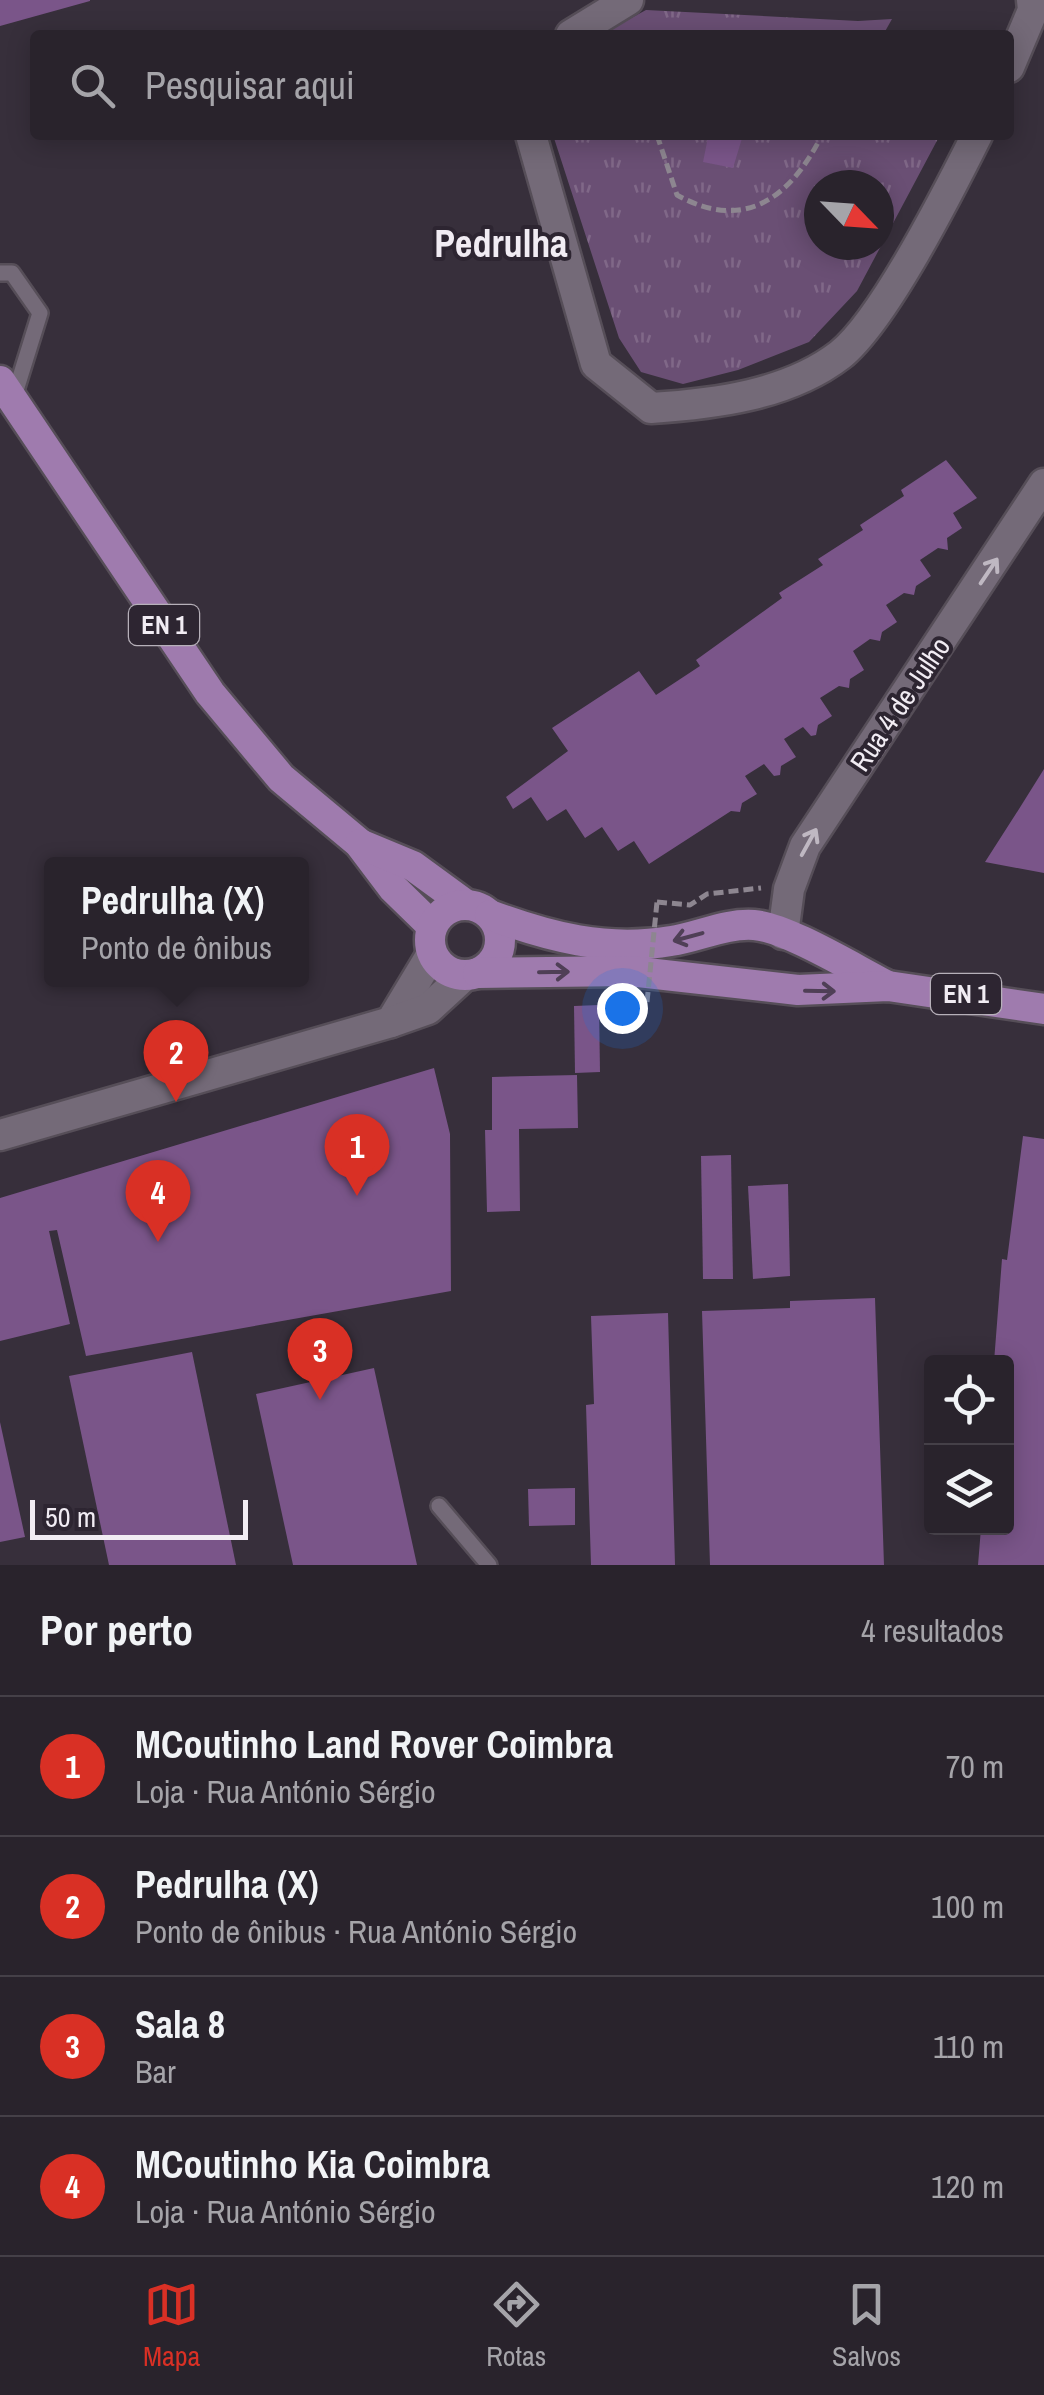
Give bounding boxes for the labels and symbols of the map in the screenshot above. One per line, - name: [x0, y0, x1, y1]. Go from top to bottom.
- north arrow: [804, 170, 894, 260]
- district label: Pedrulha: [434, 218, 568, 269]
- one-way arrow: [978, 557, 999, 585]
- road number: EN 1: [129, 605, 199, 645]
- street label: Rua 4 de Julho: [841, 629, 959, 779]
- one-way arrow: [800, 827, 820, 857]
- one-way arrow: [673, 929, 705, 947]
- one-way arrow: [536, 962, 569, 982]
- road number: EN 1: [931, 974, 1001, 1014]
- one-way arrow: [803, 981, 835, 1000]
- your location: [597, 983, 648, 1034]
- pin: 2: [144, 1020, 208, 1102]
- pin: 1: [324, 1114, 390, 1196]
- pin: 4: [126, 1160, 190, 1242]
- pin: 3: [288, 1318, 352, 1400]
- scale bar: [30, 1495, 248, 1540]

